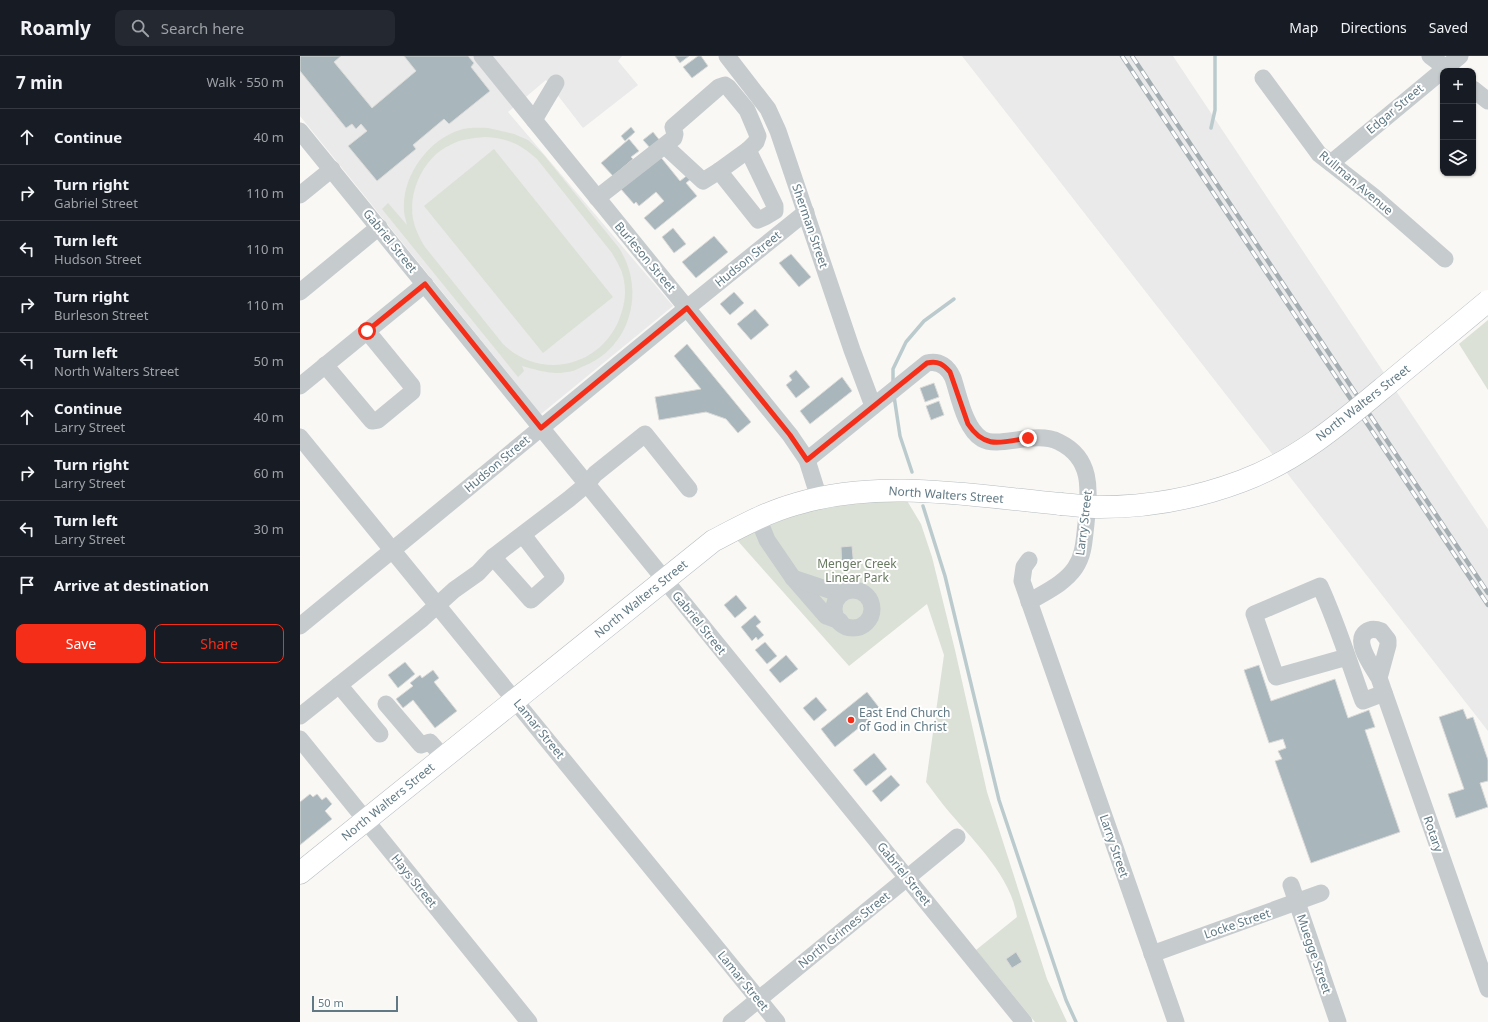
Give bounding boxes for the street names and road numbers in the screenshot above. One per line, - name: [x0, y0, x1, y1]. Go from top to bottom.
- street label: Edgar Street: [1362, 79, 1427, 138]
- street label: Rullman Avenue: [1316, 147, 1397, 219]
- street label: Sherman Street: [788, 182, 833, 271]
- street label: Gabriel Street: [359, 205, 422, 277]
- street label: Burleson Street: [611, 218, 680, 296]
- street label: Hudson Street: [711, 226, 785, 291]
- street label: North Walters Street: [1312, 360, 1414, 445]
- street label: Hudson Street: [460, 431, 534, 496]
- street label: North Walters Street: [888, 482, 1005, 507]
- street label: Larry Street: [1071, 489, 1096, 557]
- street label: North Walters Street: [590, 555, 691, 642]
- street label: Gabriel Street: [668, 587, 731, 659]
- street label: Lamar Street: [510, 695, 569, 763]
- street label: North Walters Street: [337, 758, 438, 845]
- street label: Larry Street: [1096, 812, 1133, 880]
- street label: Rotary: [1419, 814, 1448, 855]
- street label: Gabriel Street: [873, 838, 936, 910]
- street label: Hays Street: [388, 850, 442, 911]
- street label: North Grimes Street: [794, 887, 894, 972]
- street label: Locke Street: [1201, 904, 1273, 943]
- street label: Muegge Street: [1293, 912, 1336, 997]
- street label: Lamar Street: [714, 947, 773, 1015]

